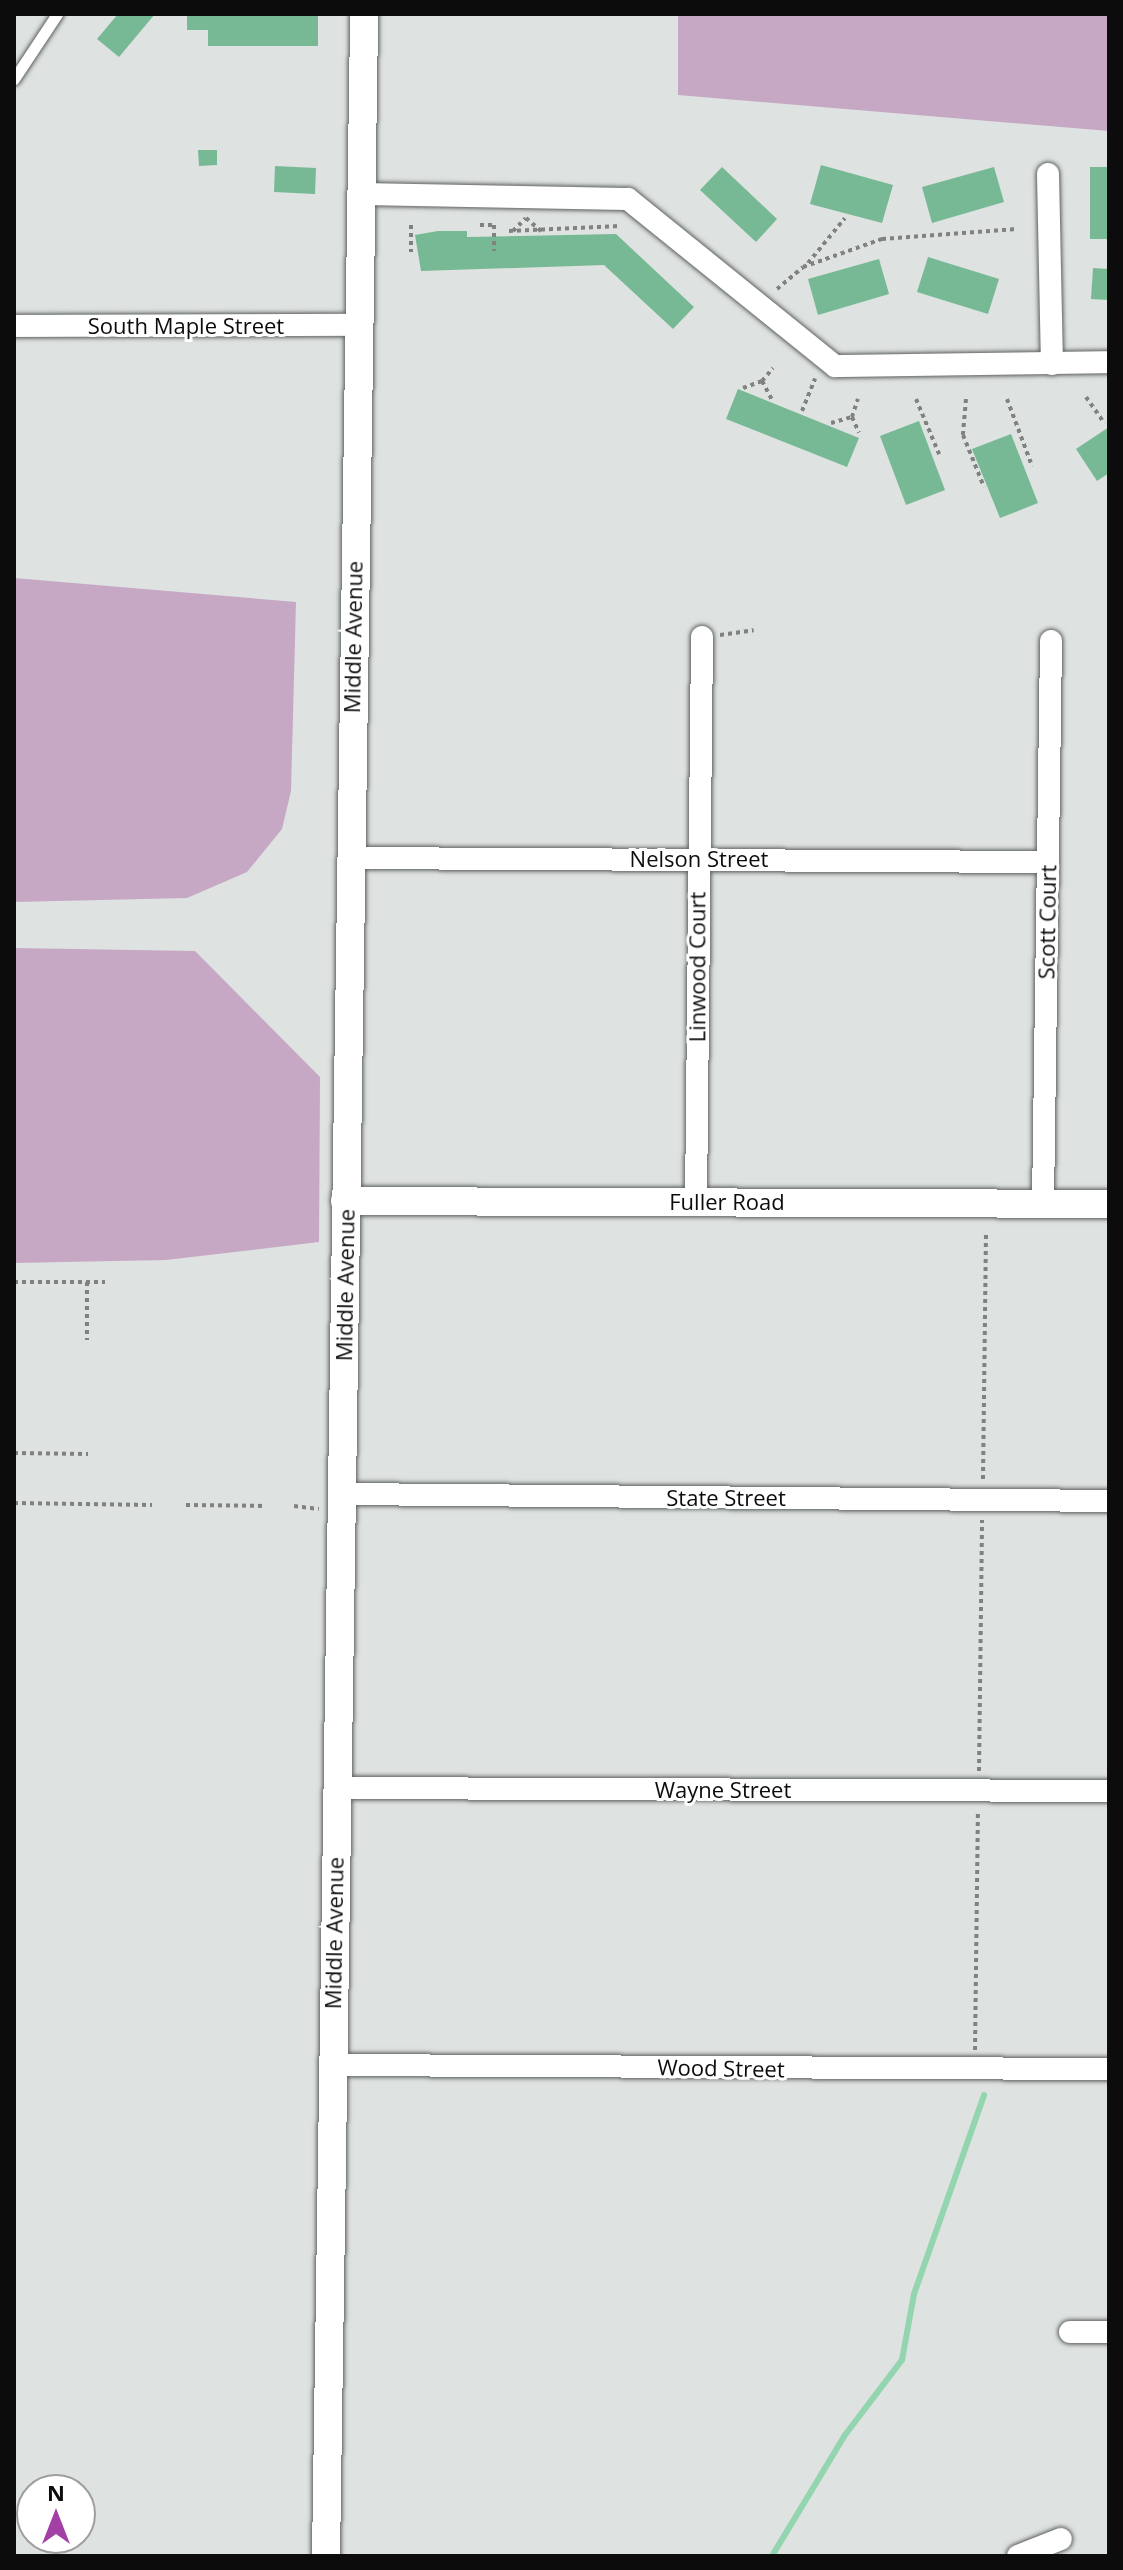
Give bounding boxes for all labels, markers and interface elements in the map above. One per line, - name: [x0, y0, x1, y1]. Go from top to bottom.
- street label: South Maple Street: [88, 313, 284, 339]
- street label: Middle Avenue: [338, 561, 368, 713]
- street label: Nelson Street: [630, 846, 768, 872]
- street label: Scott Court: [1033, 864, 1061, 980]
- street label: Linwood Court: [684, 892, 710, 1042]
- street label: Fuller Road: [669, 1189, 785, 1215]
- street label: Middle Avenue: [330, 1209, 360, 1361]
- street label: State Street: [666, 1485, 786, 1511]
- street label: Wayne Street: [655, 1777, 791, 1803]
- street label: Middle Avenue: [319, 1857, 349, 2009]
- street label: Wood Street: [657, 2054, 785, 2082]
- north arrow: [16, 2474, 96, 2554]
- text: N: [47, 2477, 65, 2507]

